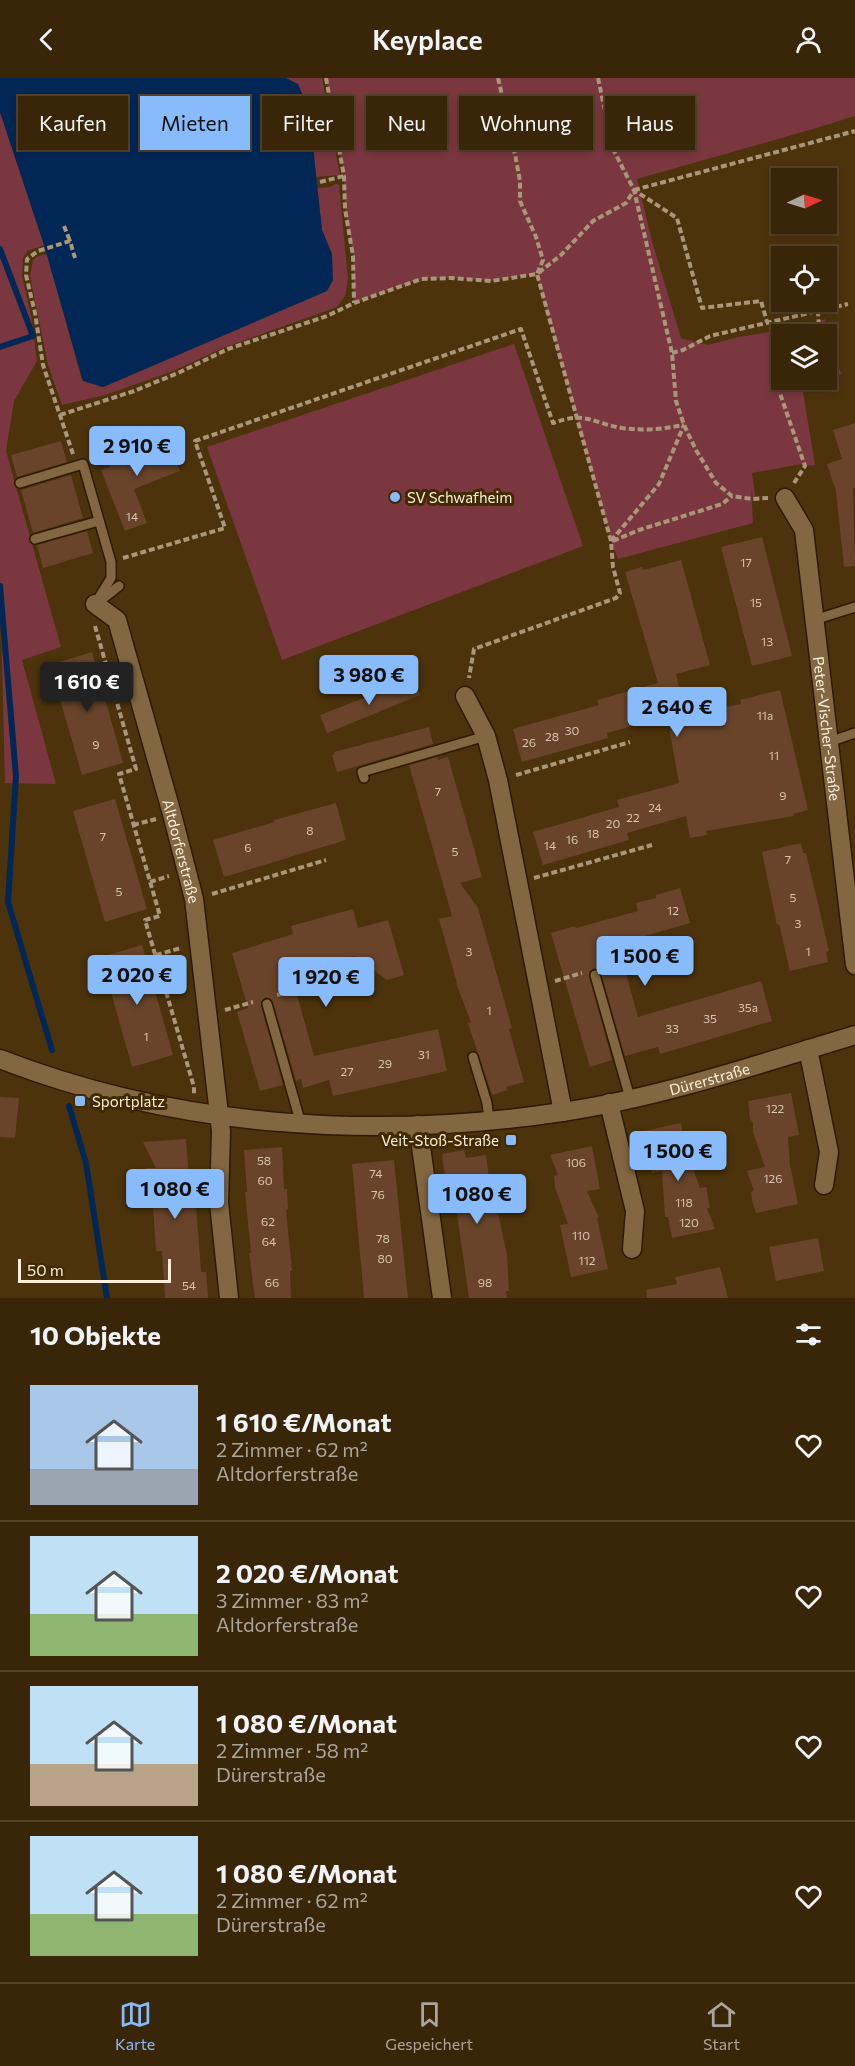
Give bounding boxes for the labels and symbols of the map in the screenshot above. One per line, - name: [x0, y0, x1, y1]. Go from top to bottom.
- north arrow: [771, 168, 837, 234]
- pin: 2 910 €: [82, 426, 192, 477]
- place label: SV Schwafheim: [407, 488, 512, 506]
- marker: SV Schwafheim: [388, 490, 402, 504]
- house number: 14: [126, 509, 138, 523]
- house number: 17: [740, 555, 752, 569]
- house number: 15: [750, 595, 762, 609]
- house number: 13: [761, 634, 773, 648]
- pin: 3 980 €: [314, 655, 424, 706]
- street label: Peter-Vischer-Straße: [810, 655, 845, 802]
- pin: 1 610 €: [32, 662, 142, 713]
- pin: 2 640 €: [622, 687, 732, 738]
- house number: 11a: [757, 708, 773, 722]
- house number: 30: [565, 723, 580, 737]
- house number: 28: [545, 729, 559, 743]
- house number: 26: [522, 735, 536, 749]
- house number: 9: [92, 737, 100, 751]
- house number: 11: [769, 748, 779, 762]
- house number: 7: [435, 784, 441, 798]
- house number: 9: [779, 788, 787, 802]
- street label: Altdorferstraße: [159, 797, 204, 905]
- house number: 24: [648, 800, 662, 814]
- house number: 22: [626, 810, 640, 824]
- house number: 20: [606, 816, 620, 830]
- house number: 8: [306, 823, 314, 837]
- house number: 18: [587, 826, 599, 840]
- house number: 7: [100, 829, 106, 843]
- house number: 16: [566, 832, 578, 846]
- house number: 14: [544, 838, 556, 852]
- house number: 6: [244, 840, 252, 854]
- house number: 5: [452, 844, 459, 858]
- house number: 7: [785, 852, 791, 866]
- house number: 5: [116, 884, 123, 898]
- house number: 5: [790, 890, 797, 904]
- house number: 12: [667, 903, 679, 917]
- house number: 3: [795, 916, 802, 930]
- pin: 1 500 €: [590, 936, 700, 987]
- house number: 3: [466, 944, 473, 958]
- house number: 1: [805, 944, 811, 958]
- pin: 2 020 €: [82, 955, 192, 1006]
- pin: 1 920 €: [271, 957, 381, 1008]
- house number: 35a: [738, 1000, 758, 1014]
- house number: 1: [486, 1003, 492, 1017]
- house number: 35: [703, 1011, 717, 1025]
- house number: 33: [665, 1021, 679, 1035]
- house number: 1: [143, 1029, 149, 1043]
- house number: 31: [418, 1047, 430, 1061]
- house number: 29: [378, 1056, 392, 1070]
- street label: Dürerstraße: [667, 1059, 752, 1098]
- house number: 27: [341, 1064, 353, 1078]
- place label: Sportplatz: [92, 1092, 165, 1110]
- marker: Sportplatz: [73, 1094, 87, 1108]
- house number: 122: [766, 1101, 785, 1115]
- place label: Veit-Stoß-Straße: [381, 1131, 499, 1149]
- pin: 1 500 €: [623, 1131, 733, 1182]
- marker: Veit-Stoß-Straße: [504, 1133, 518, 1147]
- house number: 58: [257, 1153, 271, 1167]
- house number: 106: [566, 1155, 586, 1169]
- house number: 74: [370, 1166, 382, 1180]
- pin: 1 080 €: [120, 1169, 230, 1220]
- house number: 126: [763, 1171, 783, 1185]
- house number: 60: [257, 1173, 273, 1187]
- pin: 1 080 €: [422, 1174, 532, 1225]
- house number: 76: [371, 1187, 385, 1201]
- house number: 118: [675, 1195, 693, 1209]
- house number: 62: [261, 1214, 275, 1228]
- house number: 120: [679, 1215, 699, 1229]
- house number: 110: [572, 1228, 590, 1242]
- house number: 78: [376, 1231, 390, 1245]
- house number: 64: [262, 1234, 276, 1248]
- house number: 80: [377, 1251, 393, 1265]
- house number: 112: [579, 1253, 596, 1267]
- scale bar: [18, 1256, 171, 1284]
- house number: 66: [265, 1275, 279, 1289]
- house number: 98: [478, 1275, 492, 1289]
- house number: 54: [182, 1278, 196, 1292]

